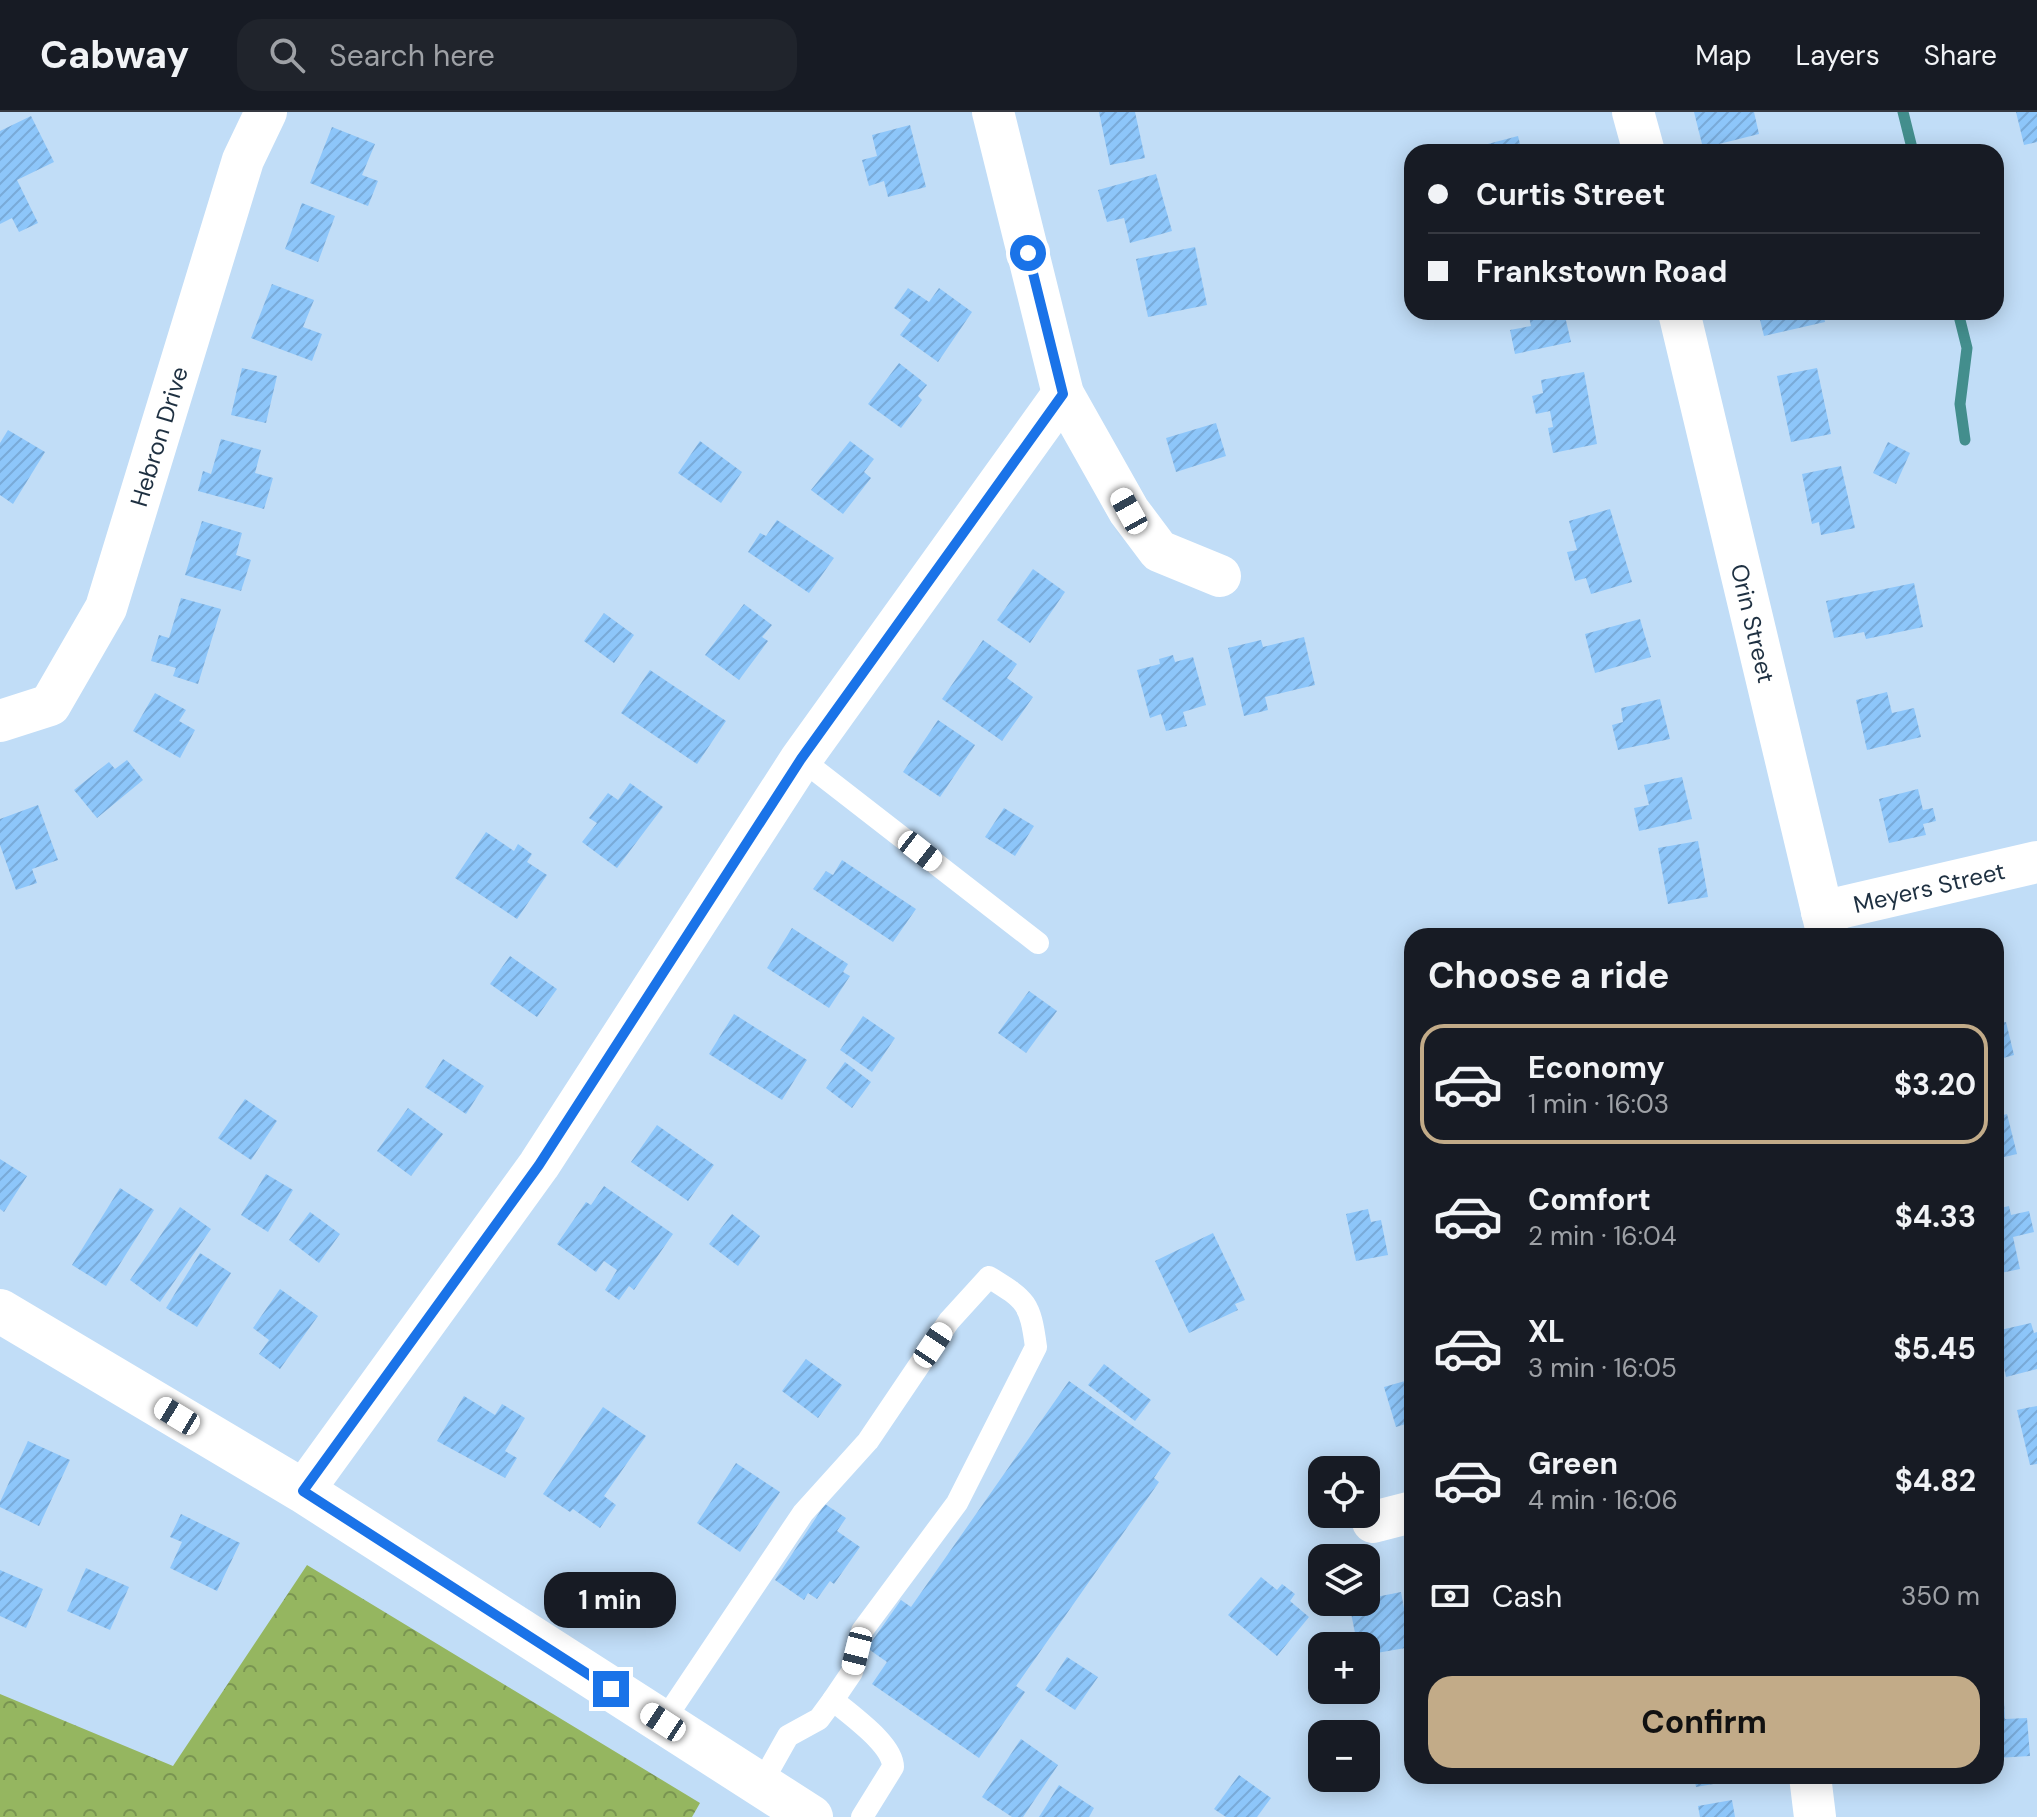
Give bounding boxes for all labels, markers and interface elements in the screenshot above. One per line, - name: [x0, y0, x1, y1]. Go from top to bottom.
- search box: [237, 19, 797, 91]
- text: Cabway: [40, 30, 189, 80]
- icon: search: [265, 33, 309, 77]
- text: Search here: [329, 36, 495, 75]
- text: Map: [1695, 37, 1752, 74]
- text: Layers: [1796, 37, 1880, 74]
- text: Share: [1924, 37, 1997, 74]
- text: Curtis Street: [1476, 175, 1665, 214]
- route start: [1010, 235, 1046, 271]
- text: Frankstown Road: [1476, 252, 1727, 291]
- street label: Hebron Drive: [123, 363, 194, 510]
- car: [1107, 484, 1151, 538]
- street label: Orin Street: [1724, 561, 1783, 686]
- car: [894, 827, 946, 875]
- street label: Meyers Street: [1850, 854, 2008, 920]
- text: Choose a ride: [1428, 952, 1669, 999]
- icon: car: [1432, 1048, 1504, 1120]
- text: Economy: [1528, 1048, 1665, 1087]
- text: $3.20: [1894, 1065, 1976, 1104]
- text: 1 min · 16:03: [1528, 1087, 1669, 1121]
- icon: car: [1432, 1180, 1504, 1252]
- text: Comfort: [1528, 1180, 1651, 1219]
- text: $4.33: [1895, 1197, 1976, 1236]
- text: 2 min · 16:04: [1528, 1219, 1676, 1253]
- icon: car: [1432, 1312, 1504, 1384]
- text: XL: [1528, 1312, 1565, 1351]
- car: [910, 1318, 956, 1372]
- text: $5.45: [1894, 1329, 1976, 1368]
- text: 3 min · 16:05: [1528, 1351, 1677, 1385]
- car: [150, 1393, 204, 1439]
- icon: car: [1432, 1444, 1504, 1516]
- text: Green: [1528, 1444, 1618, 1483]
- map controls: [1308, 1456, 1380, 1792]
- button: locate: [1308, 1456, 1380, 1528]
- text: $4.82: [1895, 1461, 1976, 1500]
- text: 4 min · 16:06: [1528, 1483, 1678, 1517]
- button: layers: [1308, 1544, 1380, 1616]
- callout: 1 min: [545, 1573, 677, 1629]
- icon: cash: [1428, 1574, 1472, 1618]
- text: Cash: [1492, 1577, 1562, 1616]
- text: 350 m: [1901, 1579, 1980, 1613]
- text: 1 min: [578, 1583, 642, 1617]
- car: [840, 1625, 874, 1677]
- button: +: [1308, 1632, 1380, 1704]
- route end: [593, 1671, 629, 1707]
- button: Confirm: [1428, 1676, 1980, 1768]
- car: [636, 1699, 690, 1745]
- button: −: [1308, 1720, 1380, 1792]

